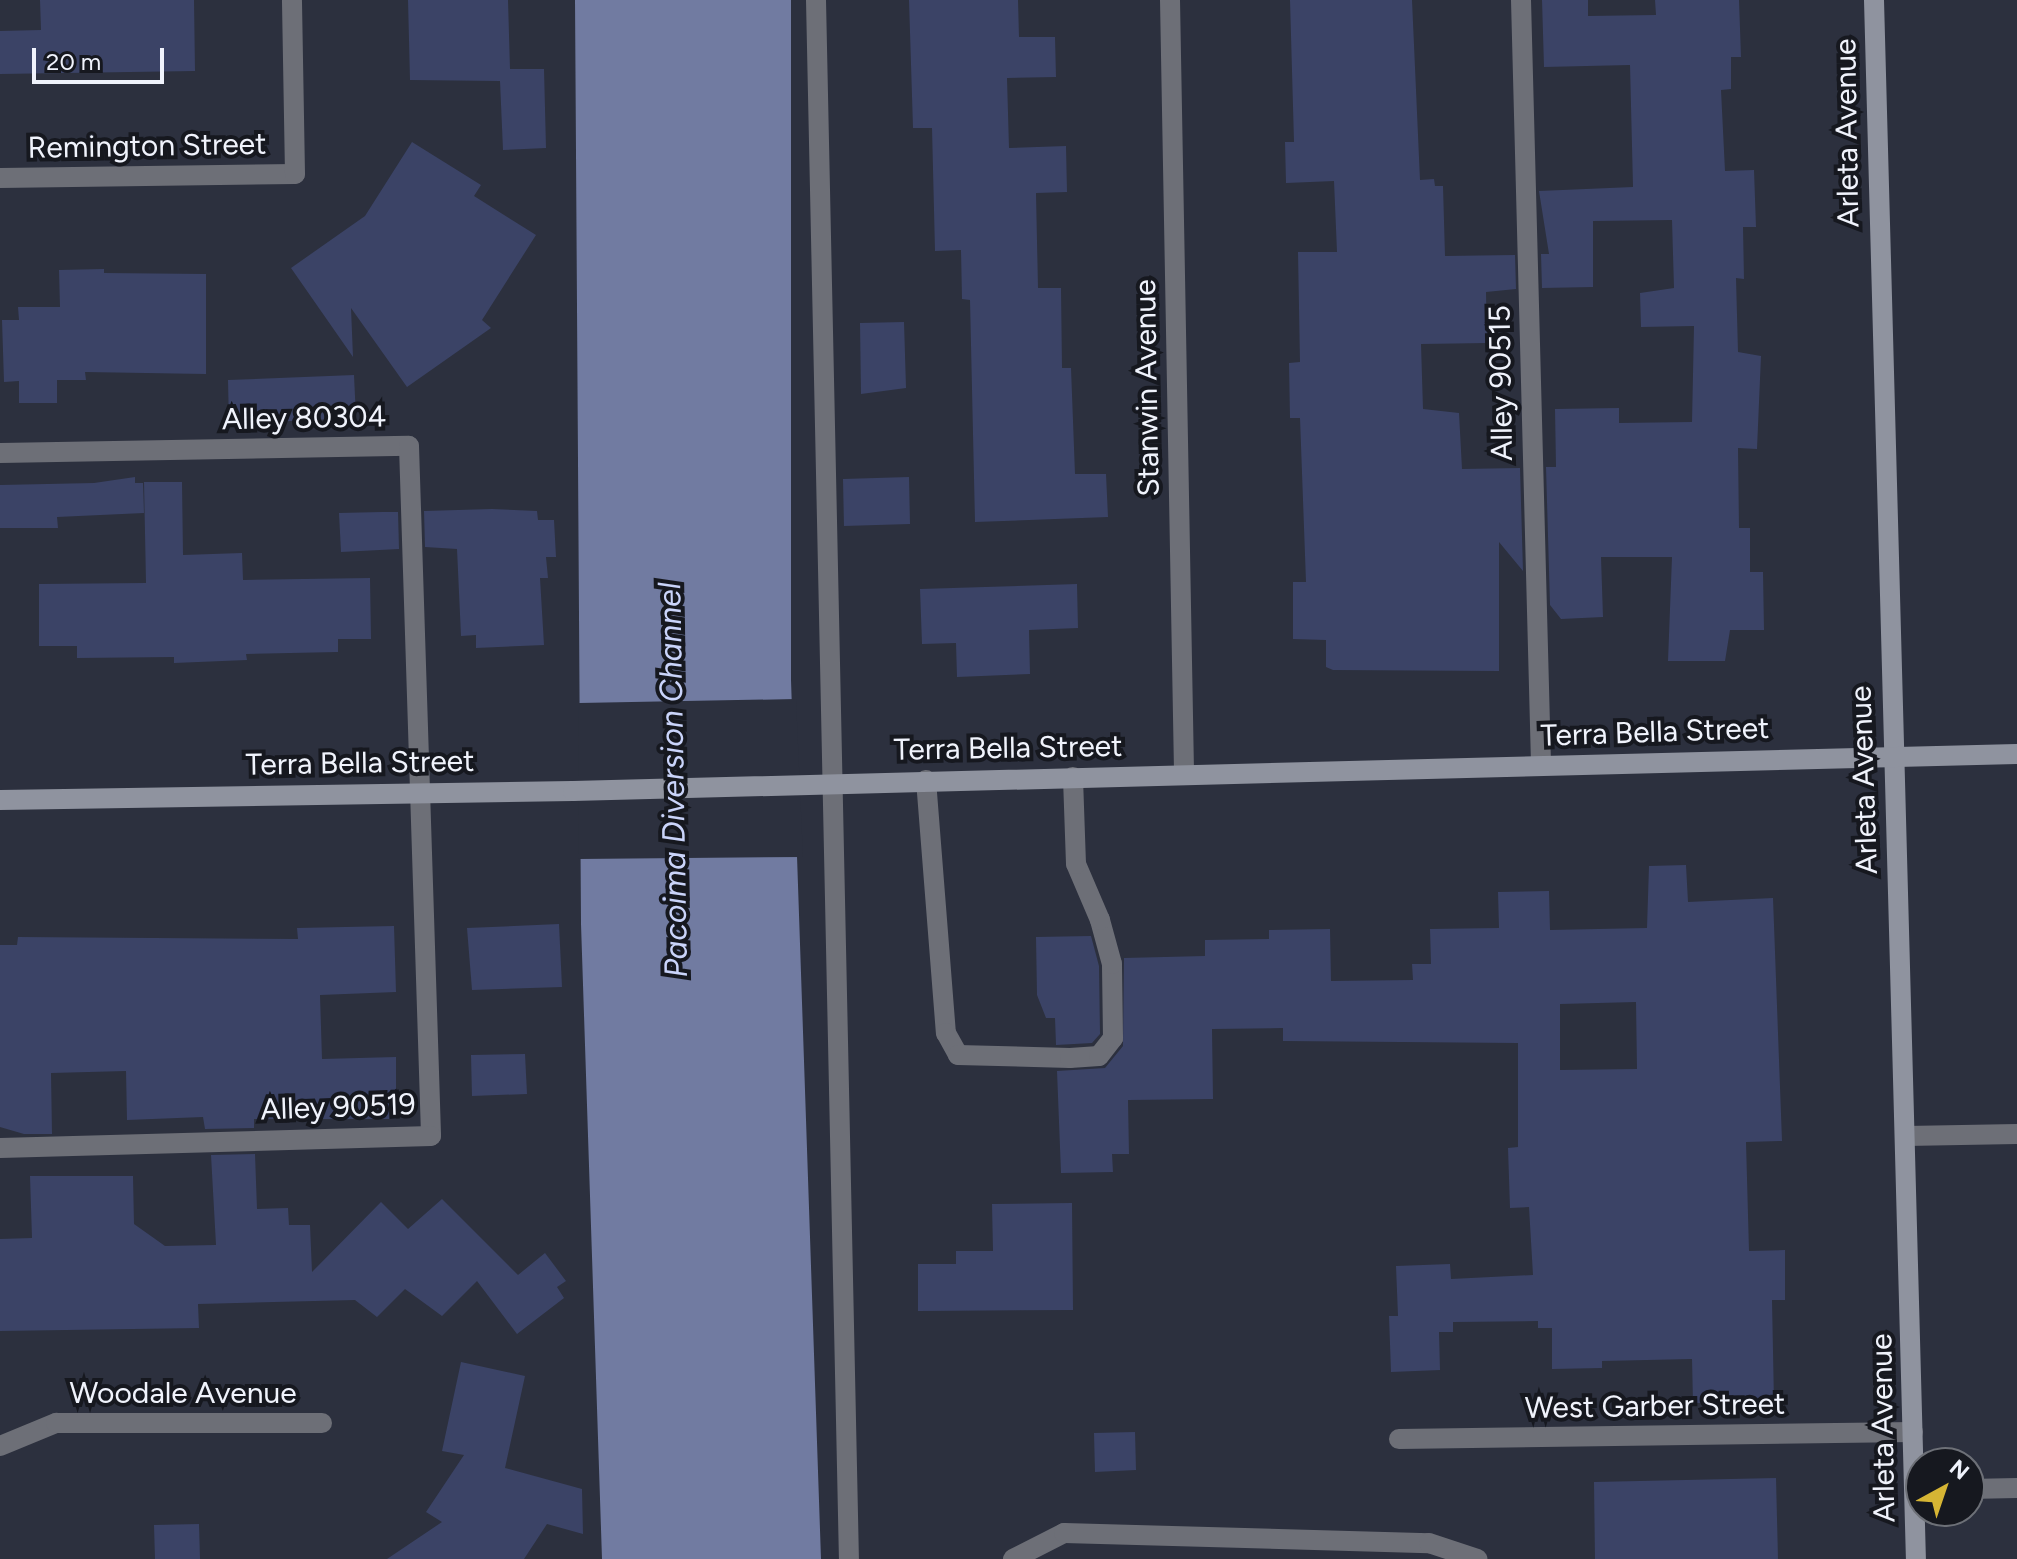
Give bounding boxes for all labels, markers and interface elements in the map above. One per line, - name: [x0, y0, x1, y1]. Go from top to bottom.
- scale bar: [36, 32, 168, 82]
- street label: Arleta Avenue: [1827, 38, 1867, 228]
- text: 20 m: [46, 47, 101, 76]
- street label: Remington Street: [27, 126, 267, 166]
- street label: Stanwin Avenue: [1127, 279, 1167, 497]
- street label: Alley 90515: [1482, 305, 1520, 461]
- street label: Alley 80304: [221, 399, 387, 437]
- water label: Pacoima Diversion Channel: [650, 582, 696, 978]
- street label: Arleta Avenue: [1843, 685, 1885, 875]
- street label: Terra Bella Street: [1540, 710, 1770, 754]
- street label: Terra Bella Street: [893, 728, 1123, 768]
- street label: Terra Bella Street: [245, 743, 475, 783]
- street label: Alley 90519: [260, 1086, 416, 1128]
- street label: Arleta Avenue: [1863, 1333, 1903, 1523]
- street label: Woodale Avenue: [69, 1375, 297, 1411]
- street label: West Garber Street: [1524, 1386, 1786, 1426]
- north arrow: [1905, 1447, 1985, 1527]
- text: N: [1944, 1454, 1975, 1486]

